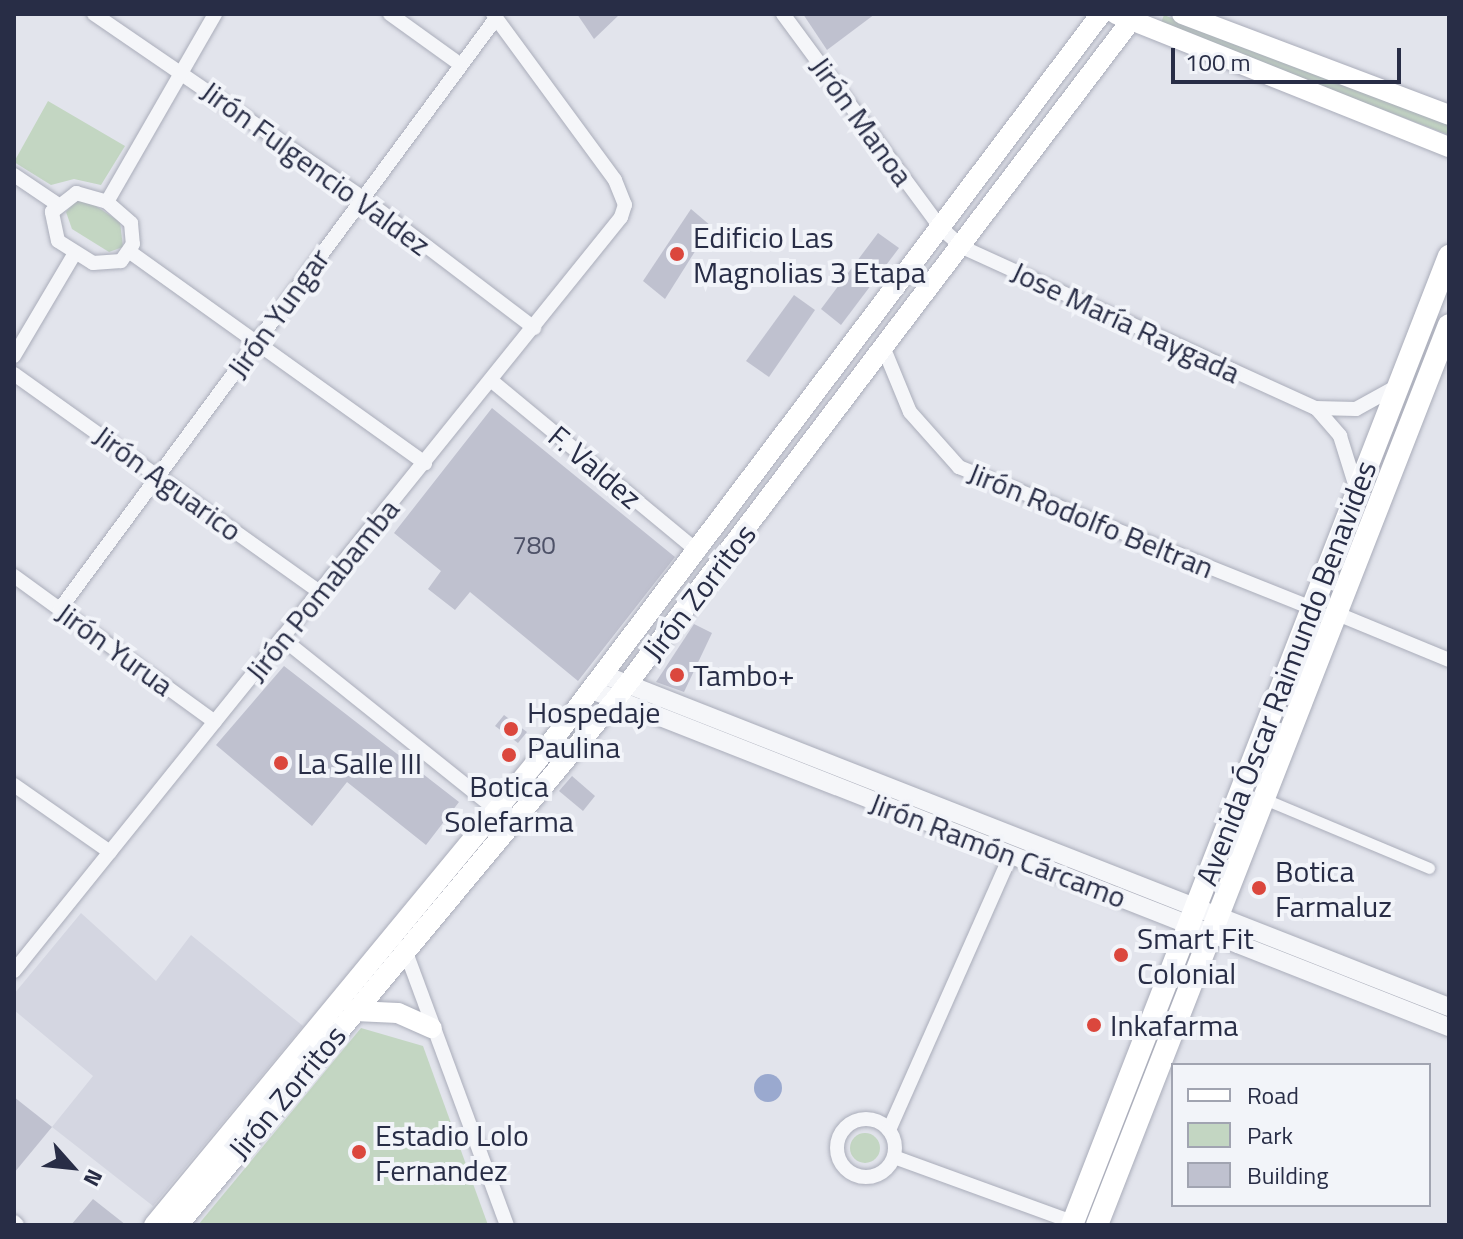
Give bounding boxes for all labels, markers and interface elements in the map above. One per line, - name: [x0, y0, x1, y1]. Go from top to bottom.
- scale bar: [1175, 32, 1405, 82]
- text: 100 m: [1185, 44, 1251, 80]
- street label: Jirón Manoa: [803, 49, 921, 193]
- street label: Jirón Fulgencio Valdez: [195, 73, 437, 263]
- place label: Edificio Las Magnolias 3 Etapa: [693, 219, 926, 290]
- street label: Jirón Yungar: [219, 241, 337, 385]
- marker: Edificio Las Magnolias 3 Etapa: [668, 245, 686, 263]
- street label: Jose María Raygada: [1006, 253, 1246, 391]
- street label: Jirón Aguarico: [87, 417, 249, 549]
- street label: F. Valdez: [541, 418, 649, 516]
- street label: Jirón Rodolfo Beltran: [963, 454, 1219, 586]
- street label: Avenida Óscar Raimundo Benavides: [1188, 456, 1384, 890]
- street label: Jirón Pomabamba: [237, 492, 407, 688]
- street label: Jirón Zorritos: [635, 517, 763, 667]
- house number: 780: [512, 529, 556, 561]
- street label: Jirón Yurua: [50, 595, 180, 703]
- place label: Tambo+: [693, 657, 795, 693]
- marker: Tambo+: [668, 666, 686, 684]
- place label: Hospedaje Paulina: [527, 694, 660, 764]
- marker: Hospedaje Paulina: [502, 720, 520, 738]
- place label: La Salle III: [297, 745, 422, 781]
- marker: Botica Solefarma: [500, 746, 518, 764]
- marker: La Salle III: [272, 754, 290, 772]
- place label: Botica Solefarma: [444, 768, 574, 838]
- street label: Jirón Ramón Cárcamo: [865, 785, 1131, 915]
- place label: Botica Farmaluz: [1275, 853, 1392, 924]
- marker: Botica Farmaluz: [1250, 879, 1268, 897]
- place label: Smart Fit Colonial: [1137, 920, 1254, 990]
- marker: Smart Fit Colonial: [1112, 946, 1130, 964]
- place label: Inkafarma: [1110, 1007, 1238, 1043]
- marker: Inkafarma: [1085, 1016, 1103, 1034]
- street label: Jirón Zorritos: [221, 1018, 353, 1166]
- legend: [1171, 1063, 1431, 1207]
- text: Road: [1247, 1077, 1299, 1113]
- place label: Estadio Lolo Fernandez: [375, 1117, 529, 1188]
- text: Park: [1247, 1117, 1293, 1153]
- north arrow: [32, 1127, 112, 1207]
- marker: Estadio Lolo Fernandez: [350, 1143, 368, 1161]
- text: Building: [1247, 1157, 1329, 1193]
- text: N: [75, 1163, 112, 1192]

